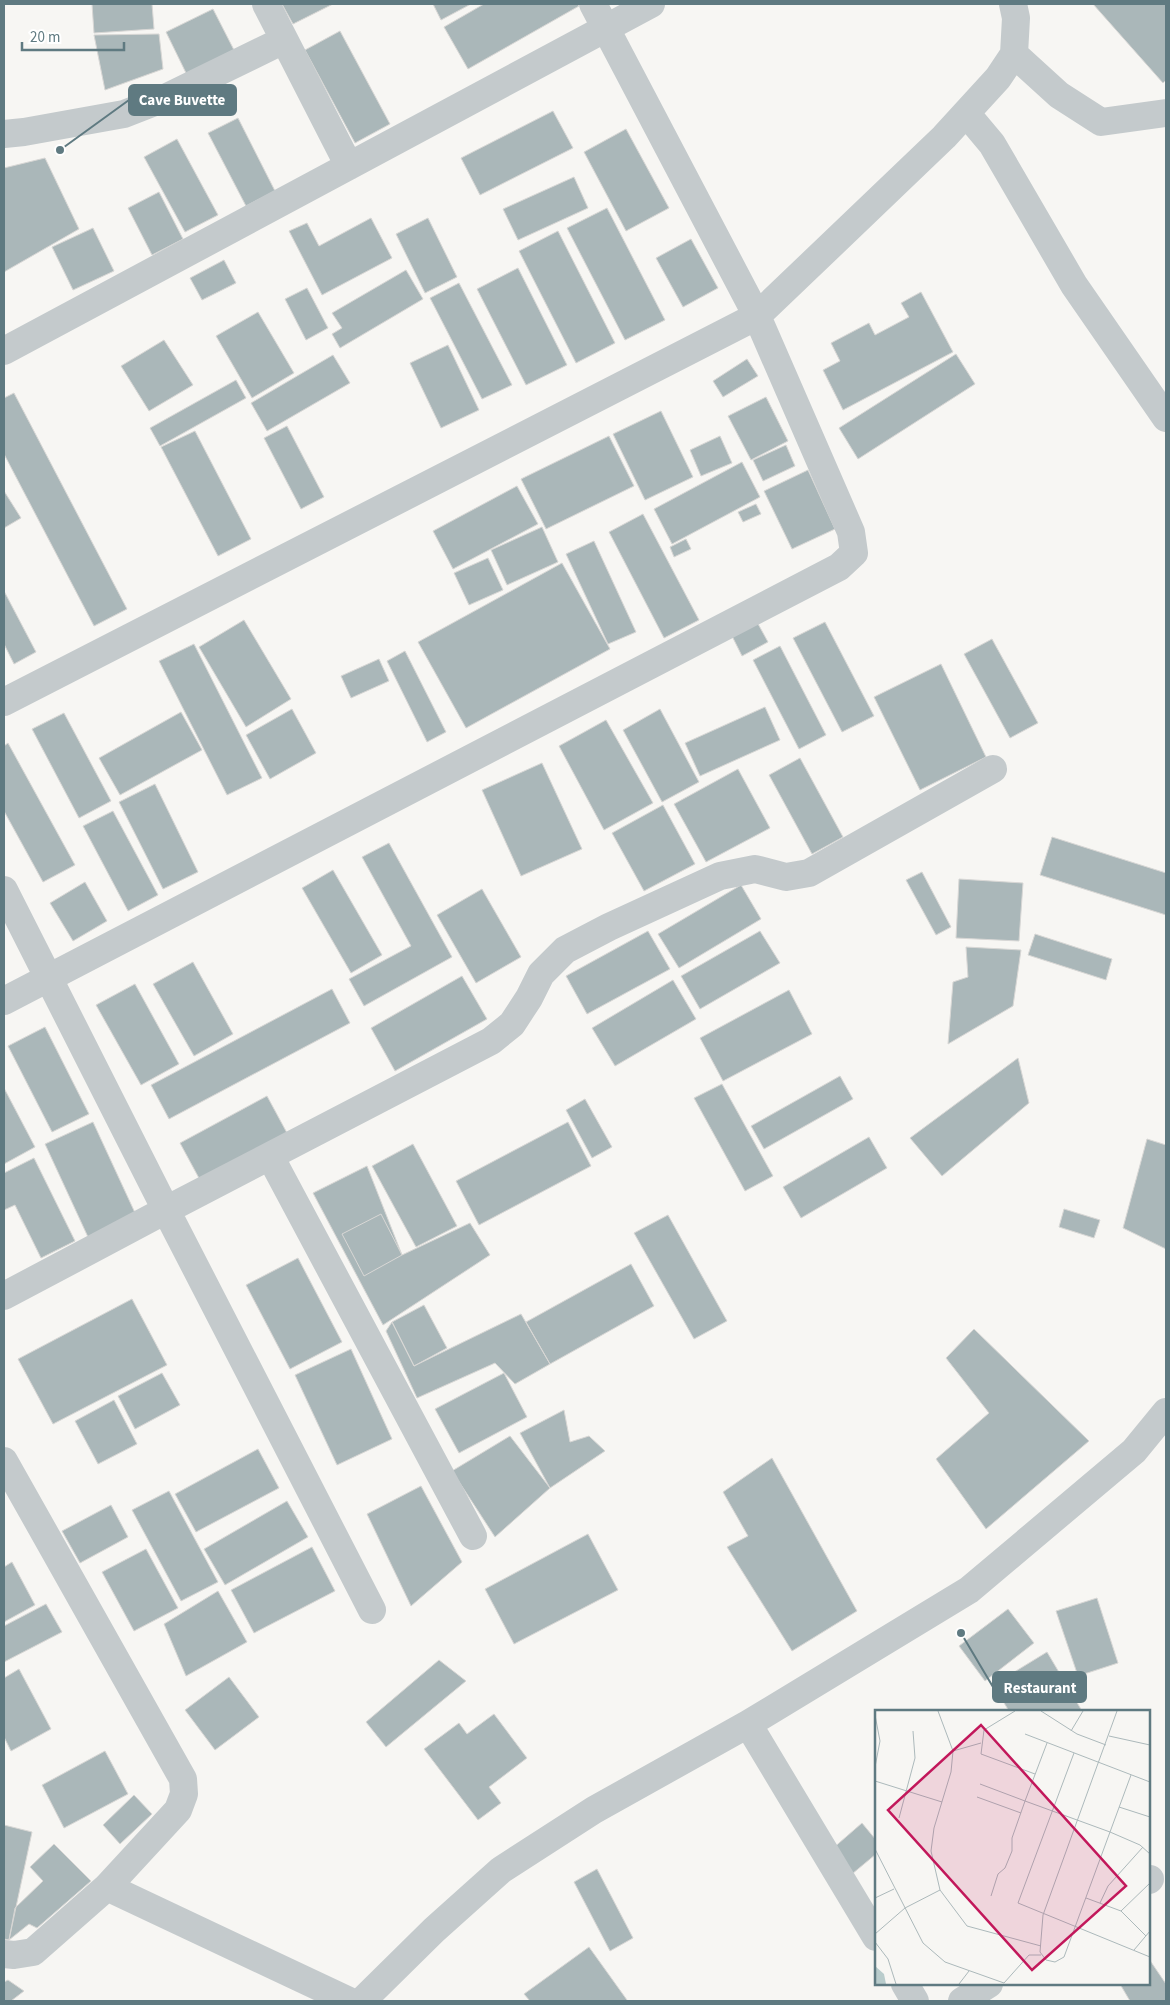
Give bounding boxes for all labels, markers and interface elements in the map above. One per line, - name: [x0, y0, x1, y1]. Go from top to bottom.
- scale bar: [22, 20, 125, 52]
- text: 20 m: [30, 27, 60, 48]
- callout: Cave Buvette: [129, 85, 236, 115]
- text: Cave Buvette: [139, 90, 226, 111]
- callout: Restaurant: [993, 1672, 1086, 1702]
- text: Restaurant: [1004, 1678, 1077, 1699]
- inset map: [875, 1710, 1150, 1985]

